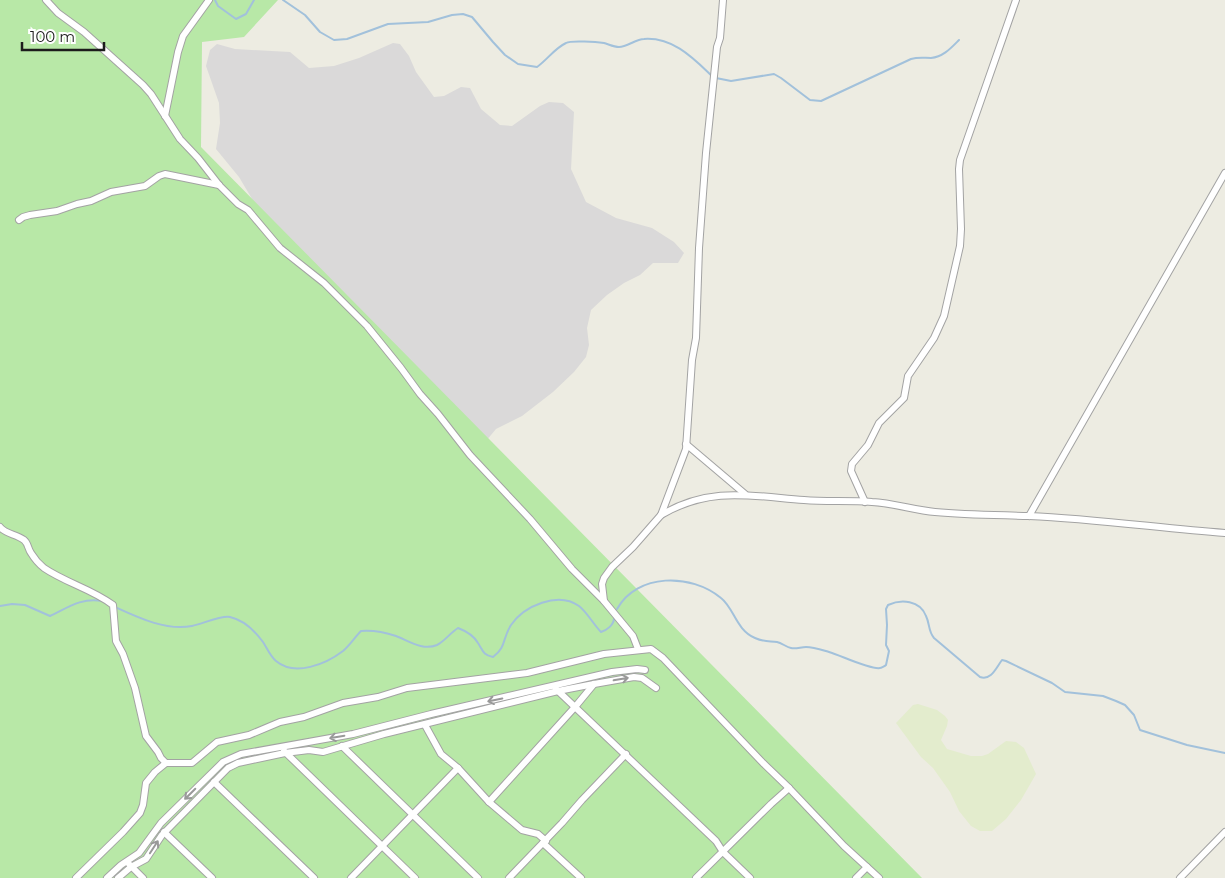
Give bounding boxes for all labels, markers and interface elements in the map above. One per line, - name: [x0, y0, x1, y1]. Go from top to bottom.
- scale bar: [22, 20, 105, 52]
- text: 100 m: [30, 27, 75, 46]
- one-way arrow: [612, 674, 628, 684]
- one-way arrow: [487, 696, 503, 705]
- one-way arrow: [329, 732, 345, 742]
- one-way arrow: [184, 788, 197, 800]
- one-way arrow: [149, 840, 159, 854]

